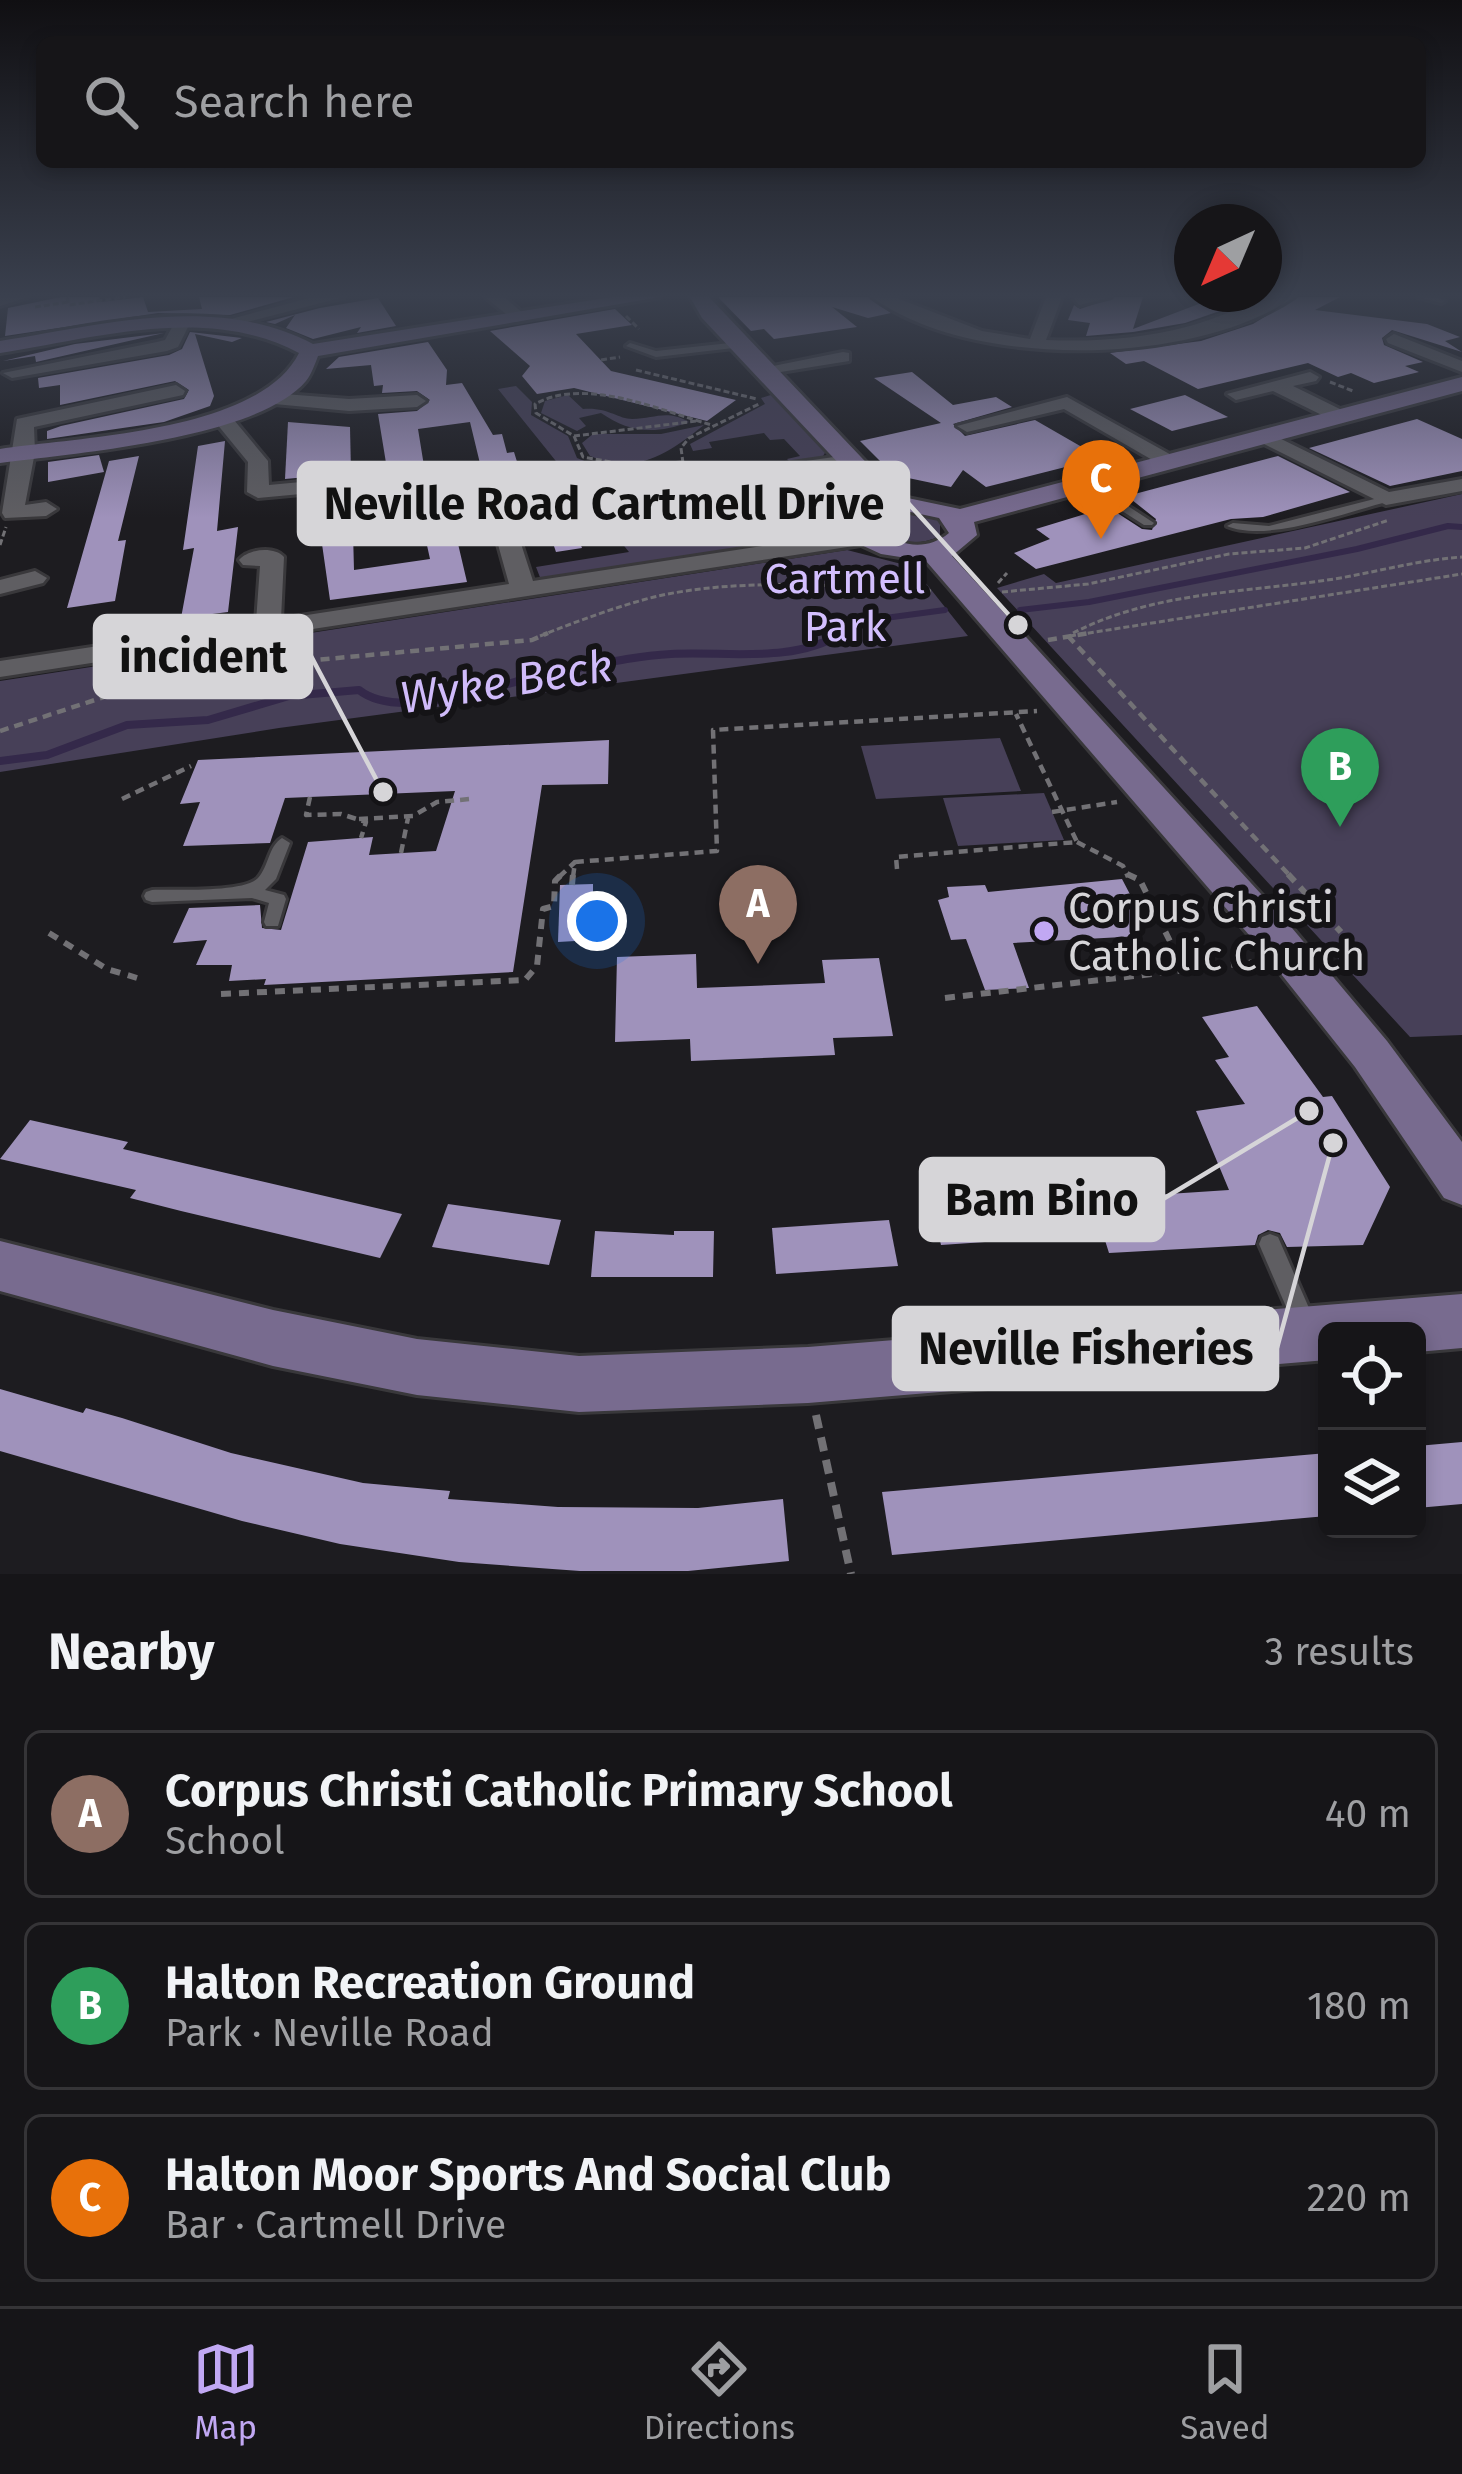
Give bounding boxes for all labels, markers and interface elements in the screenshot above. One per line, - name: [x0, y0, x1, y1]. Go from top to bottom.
- search box: [36, 36, 1426, 168]
- icon: search: [78, 69, 144, 135]
- text: Search here: [174, 75, 414, 129]
- north arrow: [1174, 204, 1282, 312]
- pin: C: [1062, 440, 1140, 539]
- callout: Neville Road Cartmell Drive: [299, 463, 908, 544]
- text: Neville Road Cartmell Drive: [324, 477, 884, 531]
- park label: Cartmell Park: [765, 554, 925, 652]
- callout: incident: [95, 616, 311, 697]
- text: incident: [119, 630, 288, 684]
- water label: Wyke Beck: [396, 639, 616, 725]
- pin: B: [1301, 728, 1379, 827]
- pin: A: [719, 865, 797, 964]
- place label: Corpus Christi Catholic Church: [1068, 883, 1365, 981]
- your location: [567, 891, 627, 951]
- marker: Corpus Christi Catholic Church: [1031, 918, 1057, 944]
- callout: Bam Bino: [921, 1159, 1163, 1240]
- text: Bam Bino: [945, 1173, 1139, 1227]
- callout: Neville Fisheries: [894, 1308, 1277, 1389]
- text: Neville Fisheries: [918, 1322, 1254, 1376]
- map controls: [1318, 1322, 1426, 1538]
- button: locate: [1318, 1322, 1426, 1430]
- button: layers: [1318, 1430, 1426, 1538]
- text: Nearby: [48, 1621, 214, 1683]
- text: 3 results: [1264, 1629, 1414, 1675]
- text: Corpus Christi Catholic Primary School: [165, 1764, 953, 1818]
- text: A: [78, 1791, 102, 1837]
- text: 40 m: [1325, 1791, 1411, 1837]
- text: School: [165, 1818, 285, 1864]
- text: Halton Recreation Ground: [165, 1956, 695, 2010]
- text: B: [78, 1983, 102, 2029]
- text: 180 m: [1307, 1983, 1411, 2029]
- text: Park · Neville Road: [165, 2010, 494, 2056]
- text: Halton Moor Sports And Social Club: [165, 2148, 891, 2202]
- text: C: [79, 2175, 101, 2221]
- text: 220 m: [1307, 2175, 1411, 2221]
- text: Bar · Cartmell Drive: [165, 2202, 506, 2248]
- tab: Map: [193, 2336, 259, 2448]
- tab: Directions: [644, 2336, 795, 2448]
- tab: Saved: [1180, 2336, 1269, 2448]

